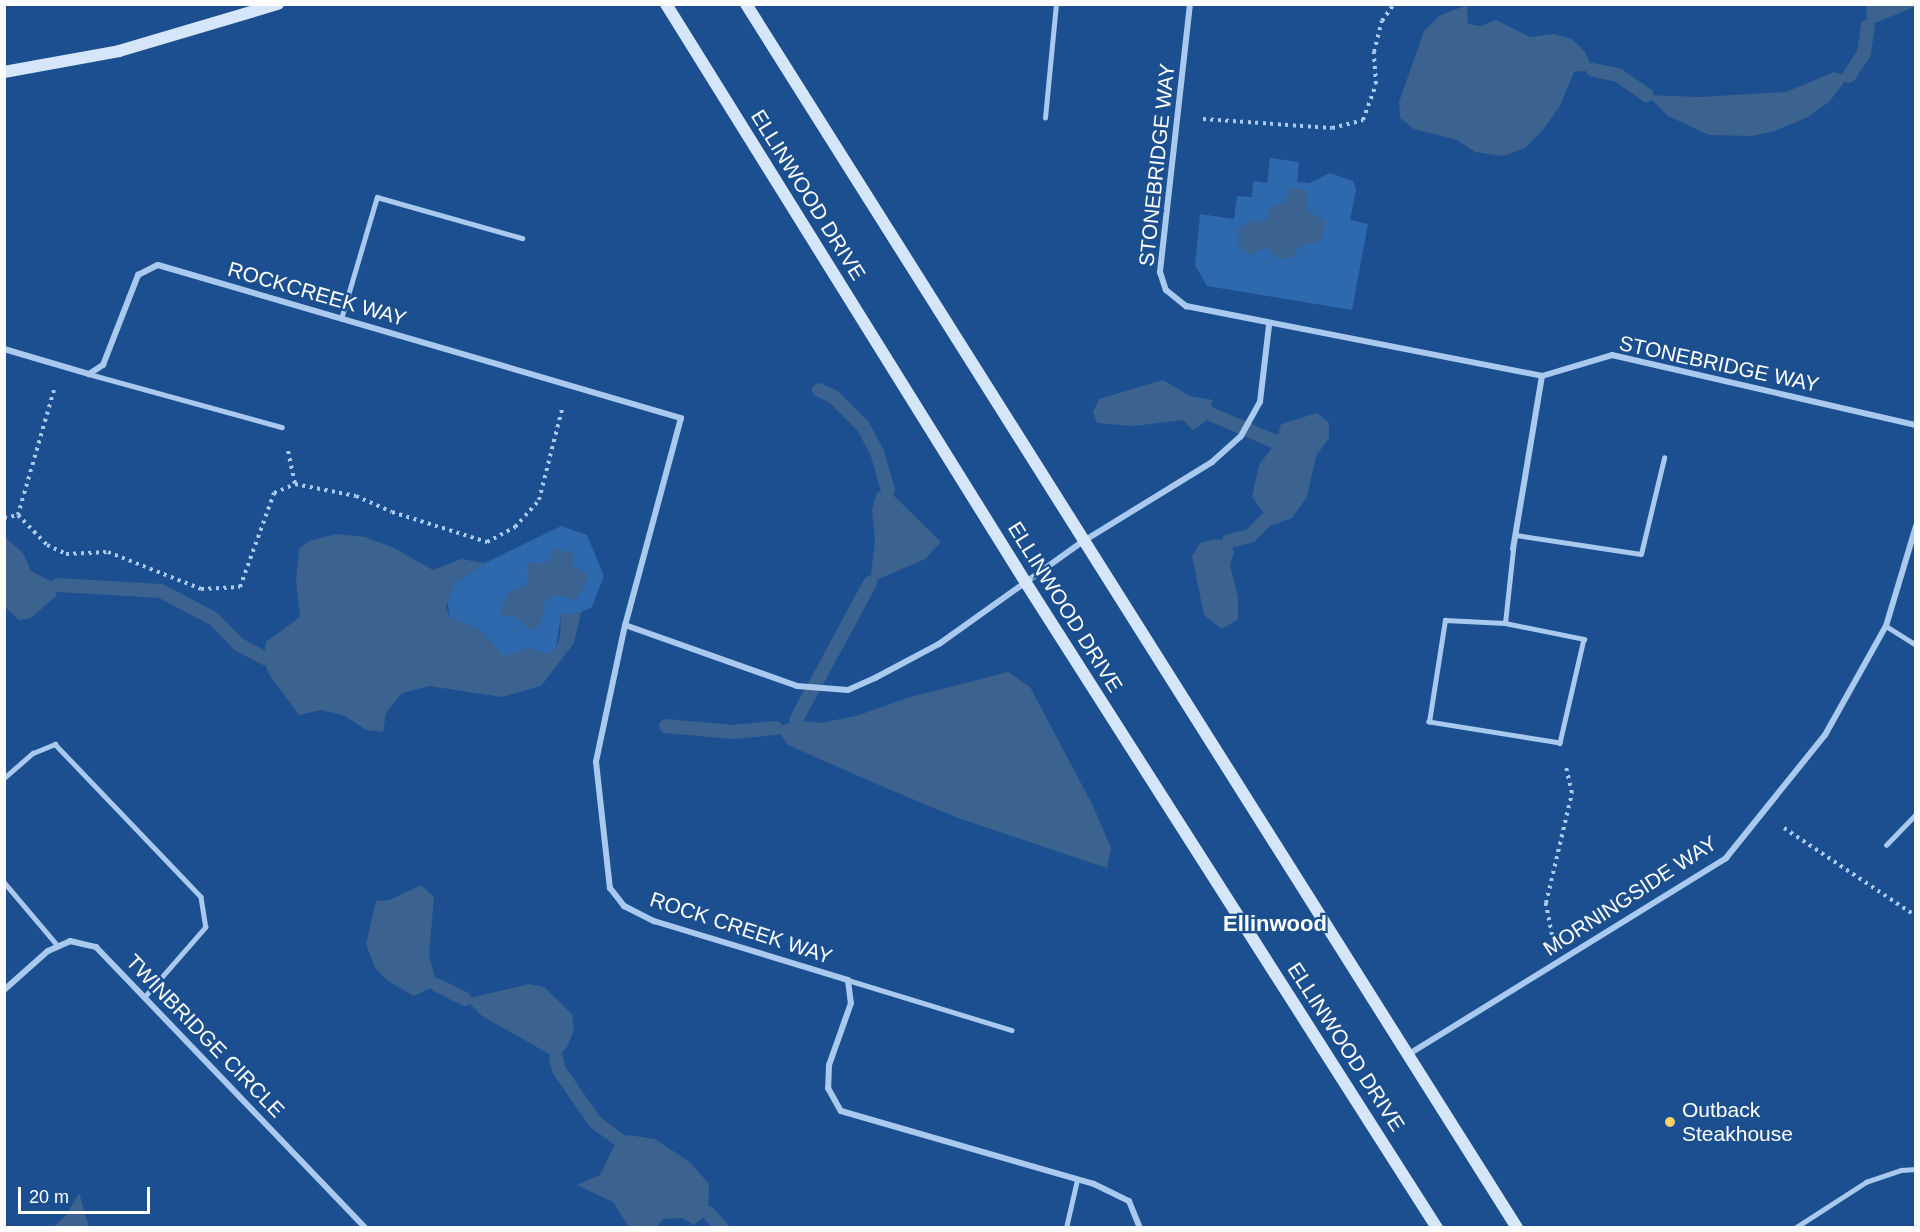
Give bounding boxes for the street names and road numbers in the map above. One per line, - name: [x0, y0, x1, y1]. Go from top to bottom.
- street label: STONEBRIDGE WAY: [1134, 62, 1180, 268]
- street label: ELLINWOOD DRIVE: [745, 105, 871, 285]
- street label: ROCKCREEK WAY: [225, 256, 409, 332]
- street label: STONEBRIDGE WAY: [1617, 330, 1821, 398]
- street label: ELLINWOOD DRIVE: [1002, 517, 1128, 697]
- street label: MORNINGSIDE WAY: [1538, 830, 1722, 962]
- street label: ROCK CREEK WAY: [647, 887, 835, 969]
- street label: TWINBRIDGE CIRCLE: [121, 949, 289, 1123]
- street label: ELLINWOOD DRIVE: [1282, 958, 1410, 1136]

